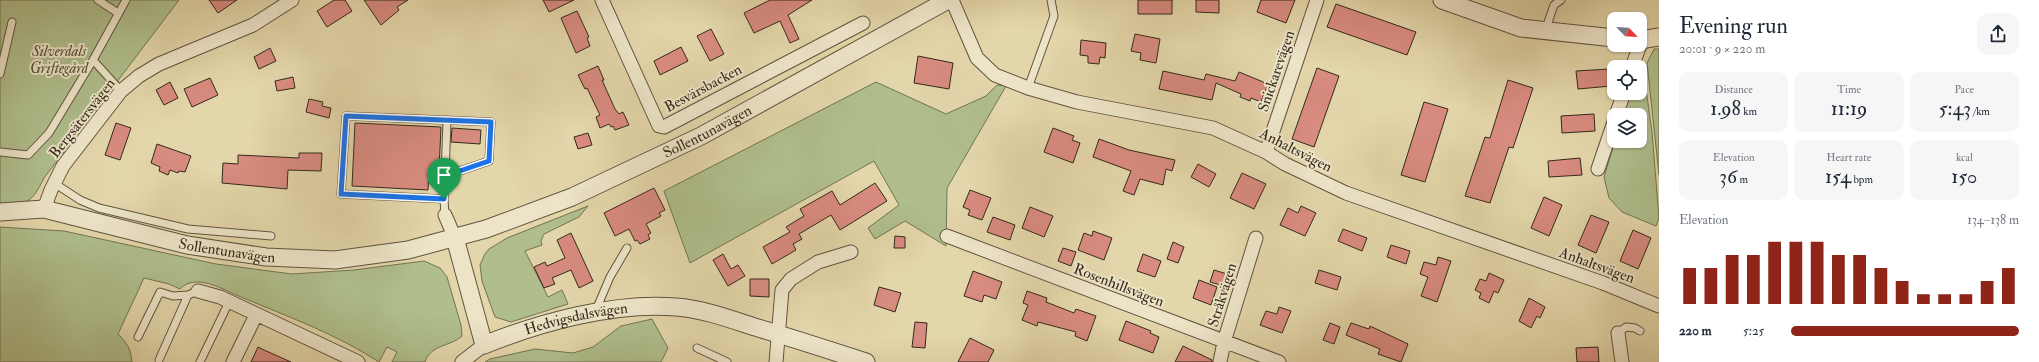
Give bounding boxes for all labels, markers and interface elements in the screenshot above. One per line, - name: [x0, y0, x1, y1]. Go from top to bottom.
- north arrow: [1607, 12, 1647, 52]
- map controls: [1607, 12, 1647, 148]
- text: Evening run: [1679, 12, 1788, 40]
- button: share: [1977, 13, 2019, 55]
- street label: Snickarevägen: [1254, 28, 1299, 114]
- text: 20:01 · 9 × 220 m: [1679, 41, 1765, 57]
- park label: Silverdals Griftegård: [30, 42, 90, 78]
- street label: Besvärsbacken: [661, 60, 745, 117]
- button: locate: [1607, 60, 1647, 100]
- street label: Bergsätersvägen: [45, 74, 120, 162]
- text: Distance: [1714, 83, 1753, 96]
- text: Time: [1837, 83, 1861, 96]
- text: Pace: [1954, 83, 1974, 96]
- text: 1.98: [1710, 96, 1741, 121]
- text: 11:19: [1831, 96, 1867, 121]
- text: 5:43: [1939, 96, 1971, 121]
- street label: Sollentunavägen: [660, 101, 755, 163]
- text: km: [1741, 105, 1757, 118]
- text: /km: [1971, 105, 1990, 118]
- button: layers: [1607, 108, 1647, 148]
- street label: Anhaltsvägen: [1255, 124, 1336, 177]
- text: Elevation: [1713, 151, 1755, 164]
- text: Heart rate: [1827, 151, 1871, 164]
- text: kcal: [1956, 151, 1973, 164]
- pin: [427, 158, 461, 199]
- icon: arrive: [433, 164, 455, 186]
- text: 36: [1719, 164, 1737, 189]
- text: 154: [1825, 164, 1851, 189]
- text: 150: [1951, 164, 1977, 189]
- text: m: [1737, 173, 1748, 186]
- text: bpm: [1851, 173, 1873, 186]
- text: Elevation: [1679, 212, 1729, 228]
- text: 134–138 m: [1967, 212, 2019, 228]
- street label: Sollentunavägen: [177, 234, 276, 267]
- street label: Anhaltsvägen: [1556, 243, 1637, 288]
- street label: Rosenhillsvägen: [1071, 259, 1167, 312]
- street label: Stråkvägen: [1204, 261, 1241, 330]
- street label: Hedvigsdalsvägen: [522, 299, 629, 340]
- text: 220 m: [1679, 323, 1712, 339]
- text: 5:25: [1743, 323, 1764, 339]

